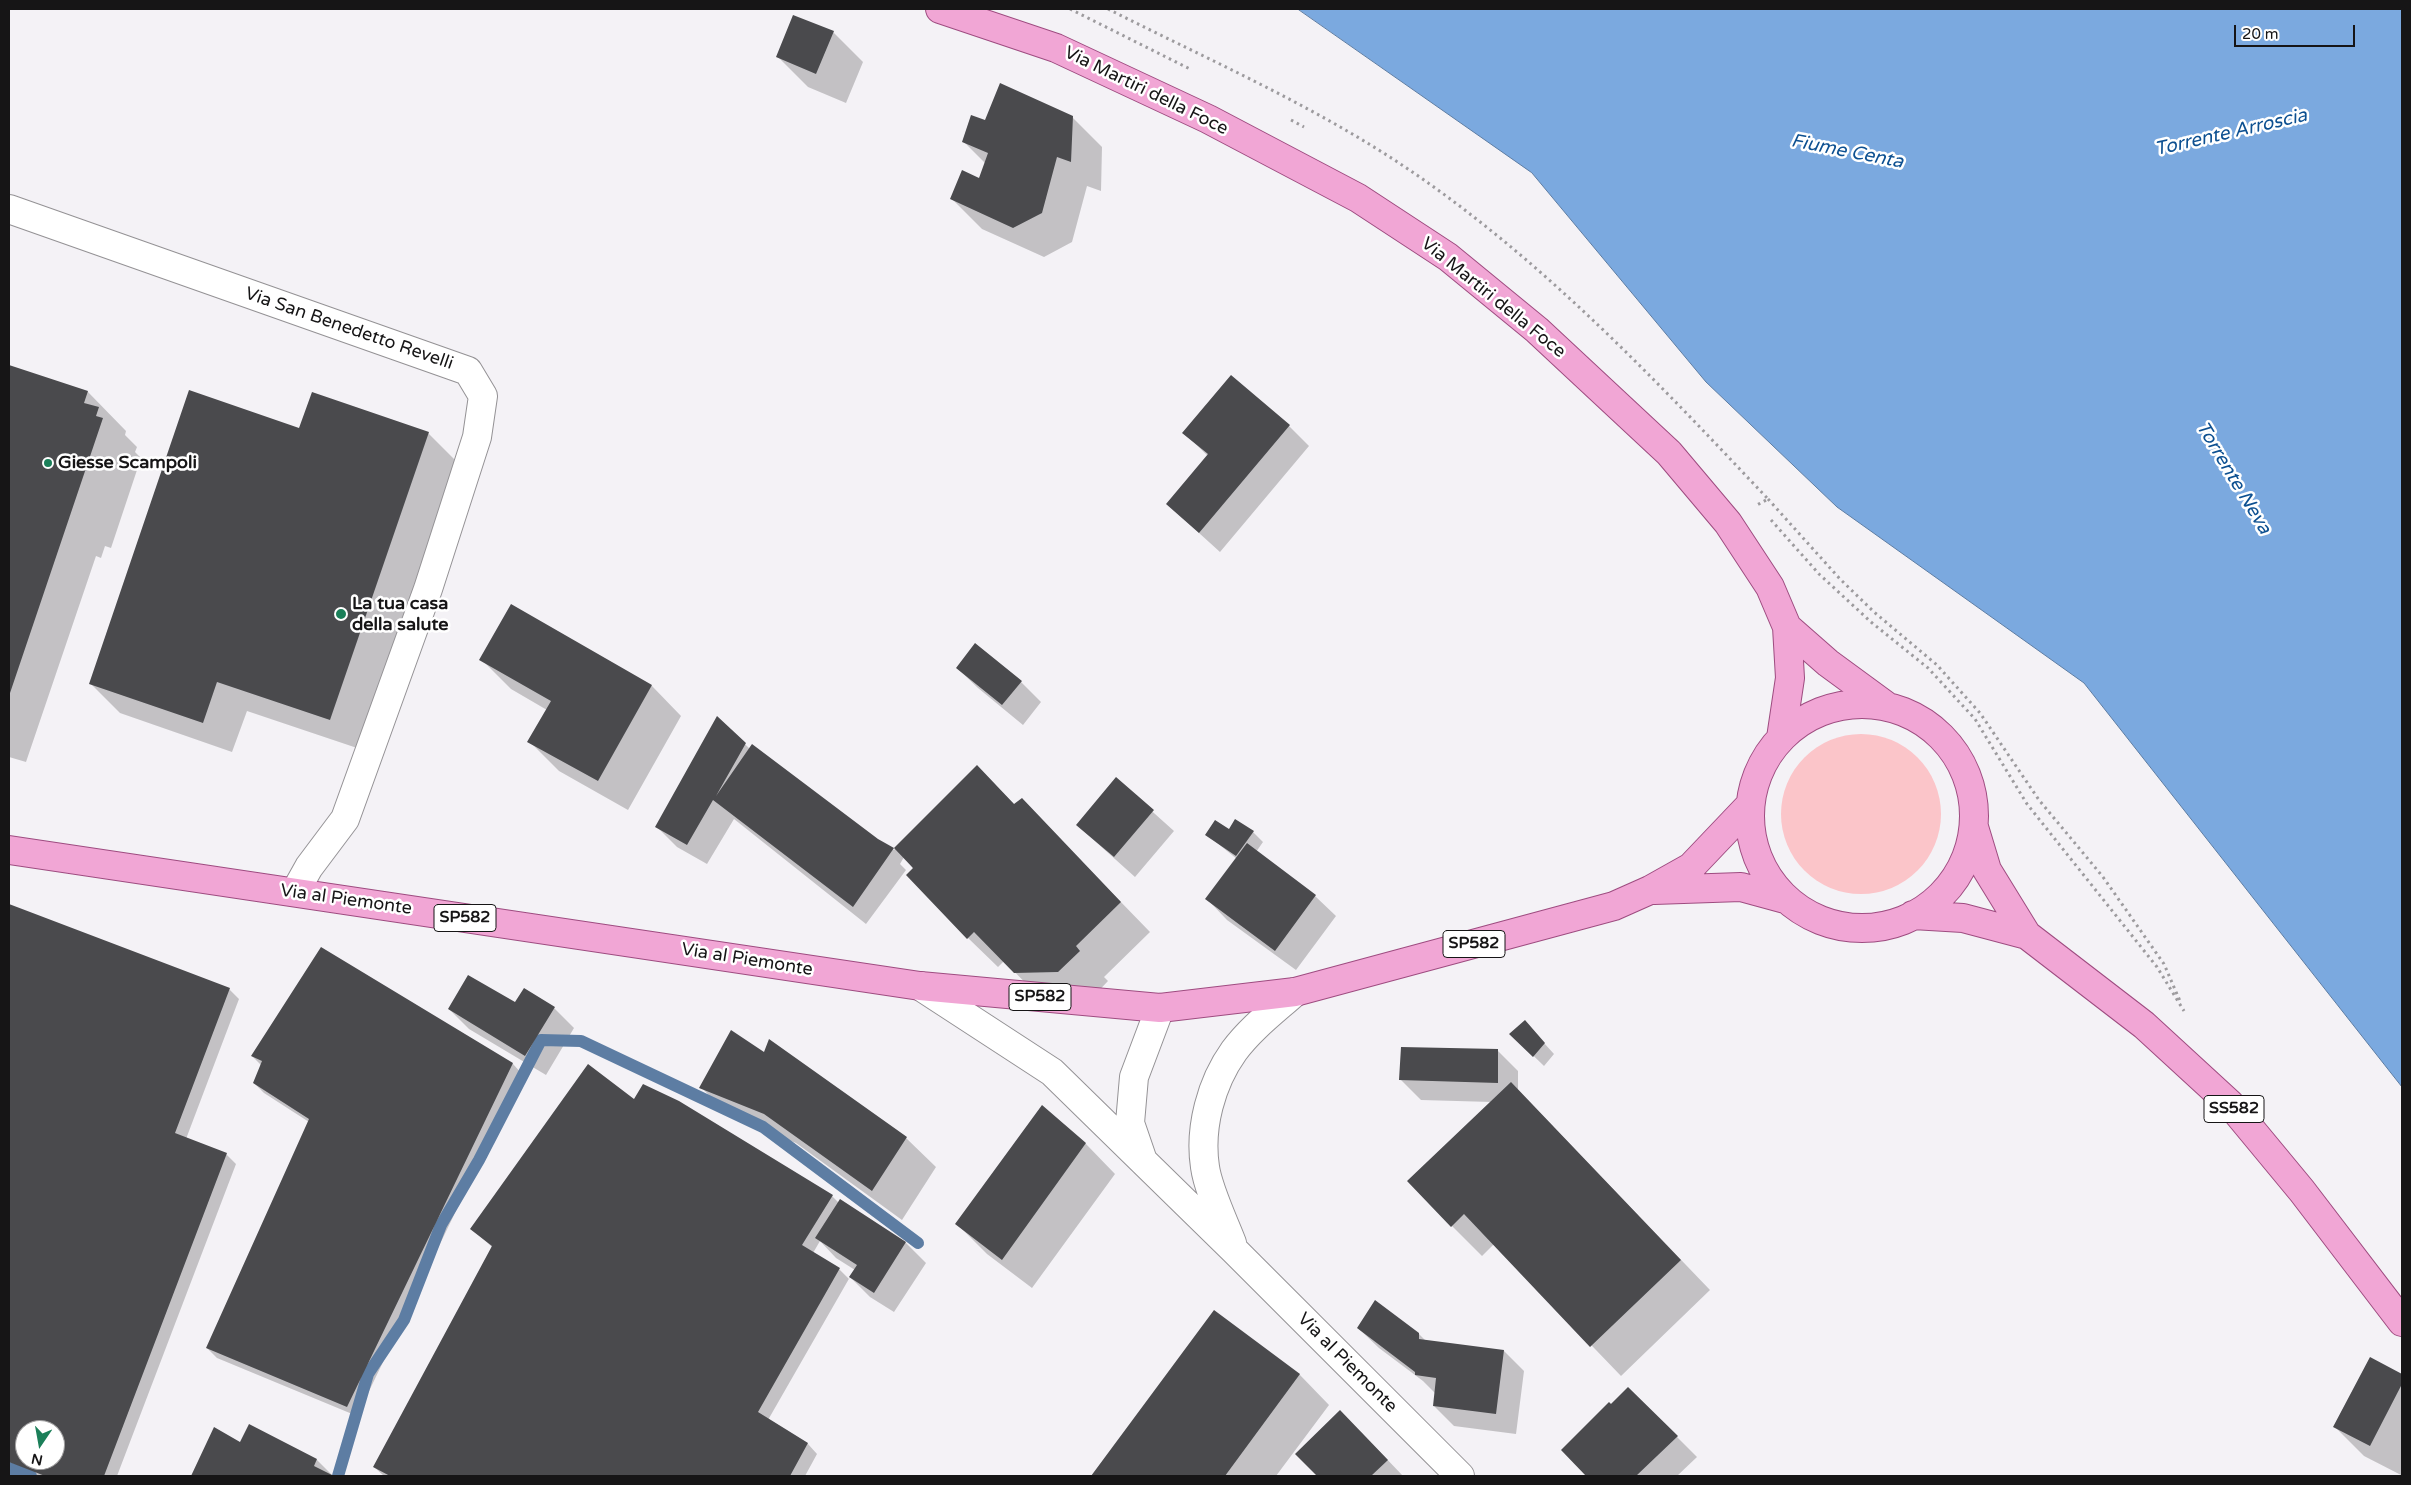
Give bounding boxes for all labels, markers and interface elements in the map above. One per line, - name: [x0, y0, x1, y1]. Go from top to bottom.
- scale bar: [2236, 15, 2357, 47]
- text: 20 m: [2242, 25, 2279, 43]
- street label: Via Martiri della Foce: [1061, 42, 1231, 140]
- water label: Torrente Arroscia: [2153, 104, 2309, 162]
- water label: Fiume Centa: [1789, 130, 1905, 174]
- street label: Via Martiri della Foce: [1416, 233, 1570, 363]
- street label: Via San Benedetto Revelli: [242, 283, 456, 375]
- water label: Torrente Neva: [2190, 418, 2276, 538]
- place label: Giesse Scampoli: [58, 452, 197, 474]
- marker: Giesse Scampoli: [42, 457, 54, 469]
- place label: La tua casa della salute: [352, 593, 448, 636]
- marker: La tua casa della salute: [334, 607, 348, 621]
- street label: Via al Piemonte: [279, 880, 413, 920]
- road number: SP582: [434, 904, 496, 931]
- road number: SP582: [1443, 931, 1505, 958]
- street label: Via al Piemonte: [680, 939, 814, 981]
- road number: SP582: [1009, 984, 1071, 1010]
- road number: SS582: [2204, 1096, 2264, 1122]
- street label: Via al Piemonte: [1292, 1308, 1402, 1418]
- north arrow: [15, 1420, 65, 1470]
- text: N: [30, 1450, 44, 1469]

